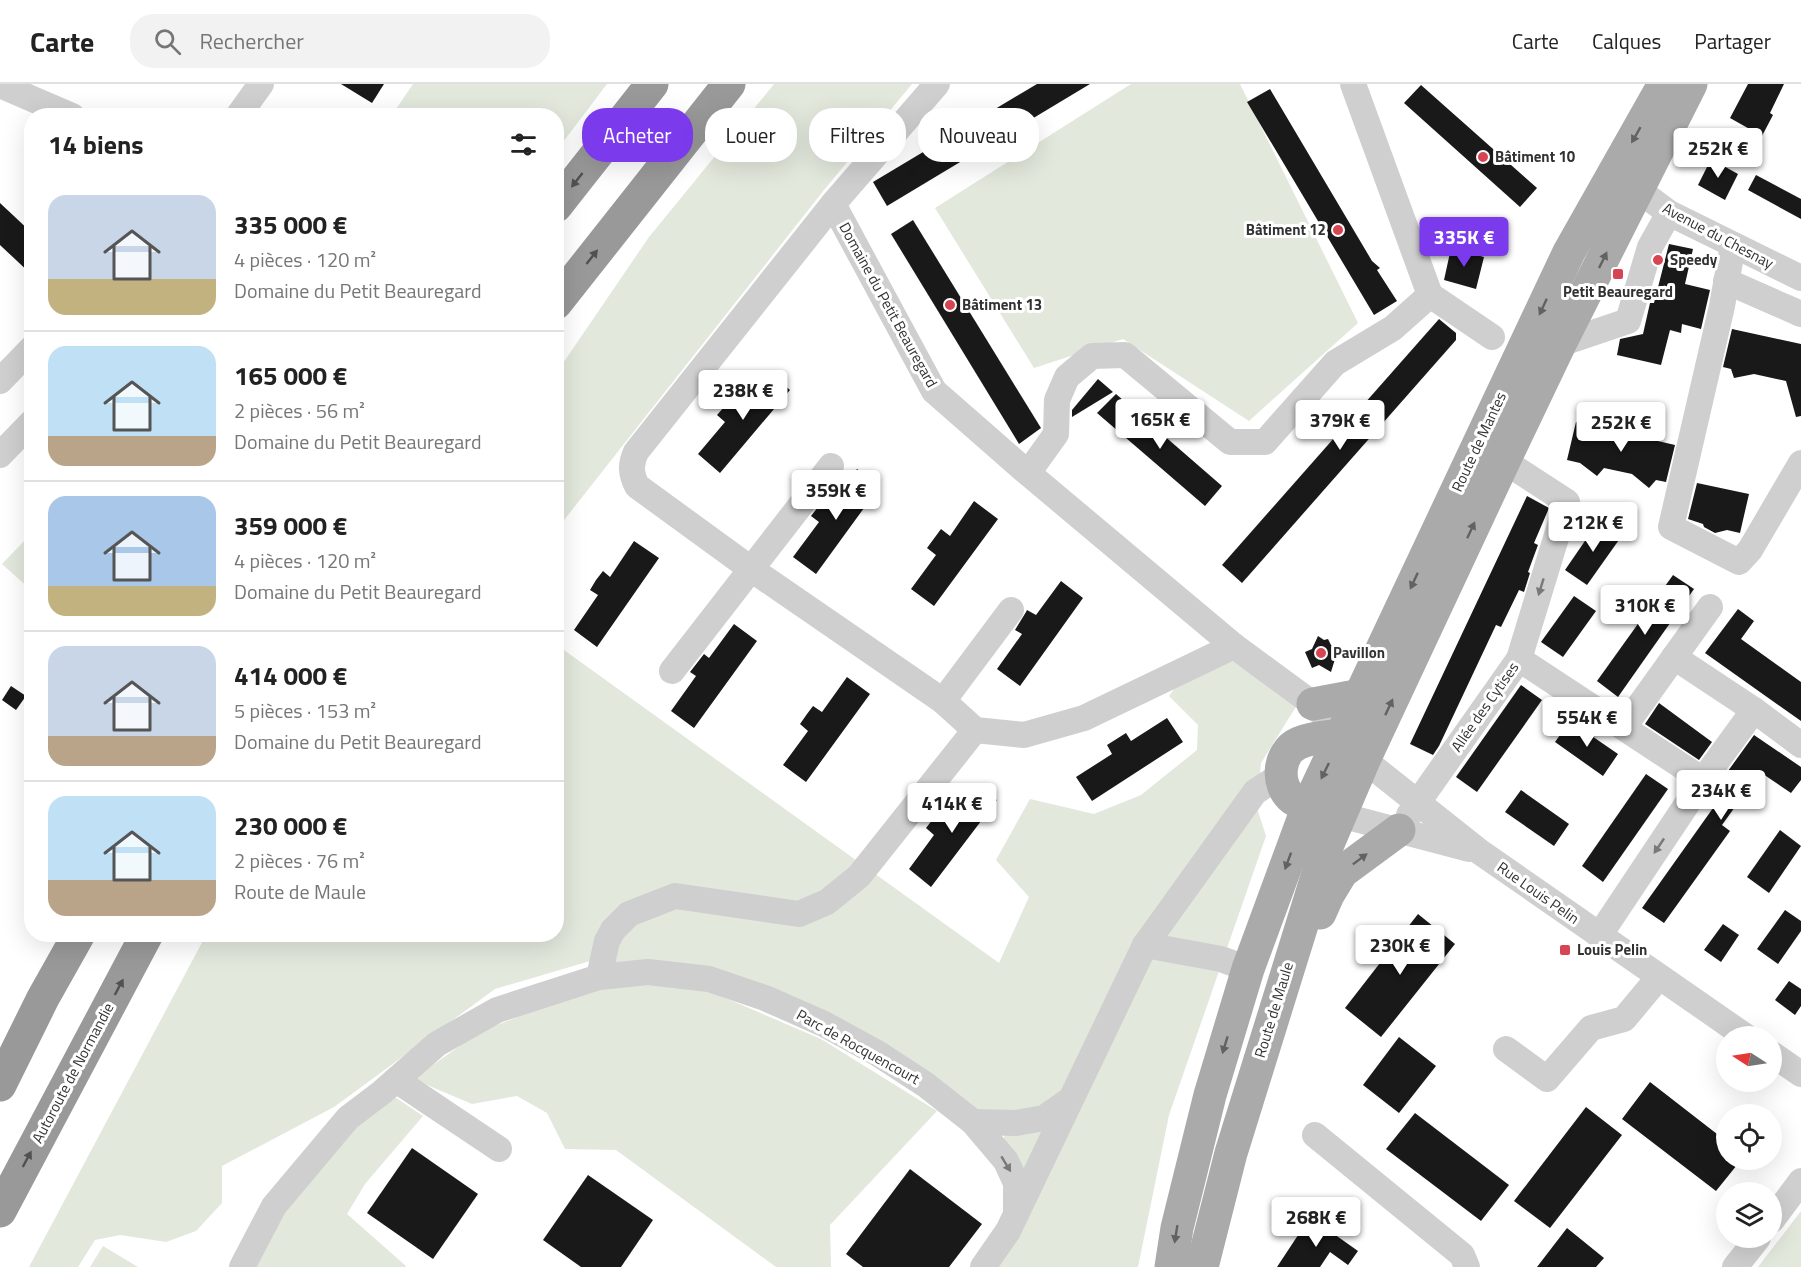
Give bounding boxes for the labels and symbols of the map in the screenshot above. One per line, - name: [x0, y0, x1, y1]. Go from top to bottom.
- one-way arrow: [1631, 127, 1641, 144]
- pin: 252K €: [1669, 128, 1767, 179]
- place label: Bâtiment 10: [1495, 145, 1576, 168]
- marker: Bâtiment 10: [1476, 150, 1490, 164]
- one-way arrow: [572, 172, 584, 187]
- street label: Avenue du Chesnay: [1659, 197, 1778, 275]
- pin: 335K €: [1415, 217, 1513, 268]
- street label: Domaine du Petit Beauregard: [833, 218, 943, 392]
- place label: Bâtiment 12: [1246, 218, 1326, 241]
- marker: Bâtiment 12: [1331, 223, 1345, 237]
- place label: Speedy: [1670, 248, 1718, 271]
- one-way arrow: [586, 249, 599, 265]
- one-way arrow: [1598, 252, 1607, 269]
- marker: Speedy: [1651, 253, 1665, 267]
- marker: Petit Beauregard: [1611, 267, 1625, 281]
- place label: Petit Beauregard: [1563, 280, 1673, 303]
- place label: Bâtiment 13: [962, 293, 1042, 316]
- marker: Bâtiment 13: [943, 298, 957, 312]
- one-way arrow: [1539, 298, 1548, 315]
- pin: 238K €: [694, 370, 792, 421]
- street label: Route de Mantes: [1445, 388, 1512, 496]
- pin: 165K €: [1111, 399, 1209, 450]
- pin: 379K €: [1291, 400, 1389, 451]
- pin: 252K €: [1572, 402, 1670, 453]
- pin: 359K €: [787, 470, 885, 521]
- pin: 212K €: [1544, 502, 1642, 553]
- one-way arrow: [1467, 522, 1476, 539]
- one-way arrow: [1409, 573, 1419, 591]
- one-way arrow: [1536, 578, 1545, 596]
- pin: 310K €: [1596, 585, 1694, 636]
- place label: Pavillon: [1333, 641, 1385, 664]
- marker: Pavillon: [1314, 646, 1328, 660]
- street label: Allée des Cytises: [1445, 657, 1524, 756]
- pin: 554K €: [1538, 697, 1636, 748]
- one-way arrow: [1384, 698, 1393, 715]
- one-way arrow: [1320, 762, 1329, 779]
- pin: 234K €: [1672, 770, 1770, 821]
- pin: 414K €: [903, 783, 1001, 834]
- one-way arrow: [1654, 838, 1665, 854]
- one-way arrow: [1282, 852, 1292, 870]
- one-way arrow: [1352, 853, 1367, 865]
- street label: Rue Louis Pelin: [1492, 856, 1584, 929]
- pin: 230K €: [1351, 925, 1449, 976]
- place label: Louis Pelin: [1577, 938, 1647, 961]
- marker: Louis Pelin: [1558, 943, 1572, 957]
- street label: Route de Maule: [1248, 959, 1299, 1061]
- one-way arrow: [114, 978, 124, 995]
- street label: Autoroute de Normandie: [26, 998, 119, 1147]
- street label: Parc de Rocquencourt: [792, 1003, 925, 1090]
- north arrow: [1716, 1026, 1782, 1092]
- one-way arrow: [1220, 1036, 1229, 1054]
- one-way arrow: [22, 1150, 32, 1168]
- one-way arrow: [1000, 1156, 1011, 1172]
- pin: 268K €: [1267, 1197, 1365, 1248]
- one-way arrow: [1171, 1225, 1180, 1244]

